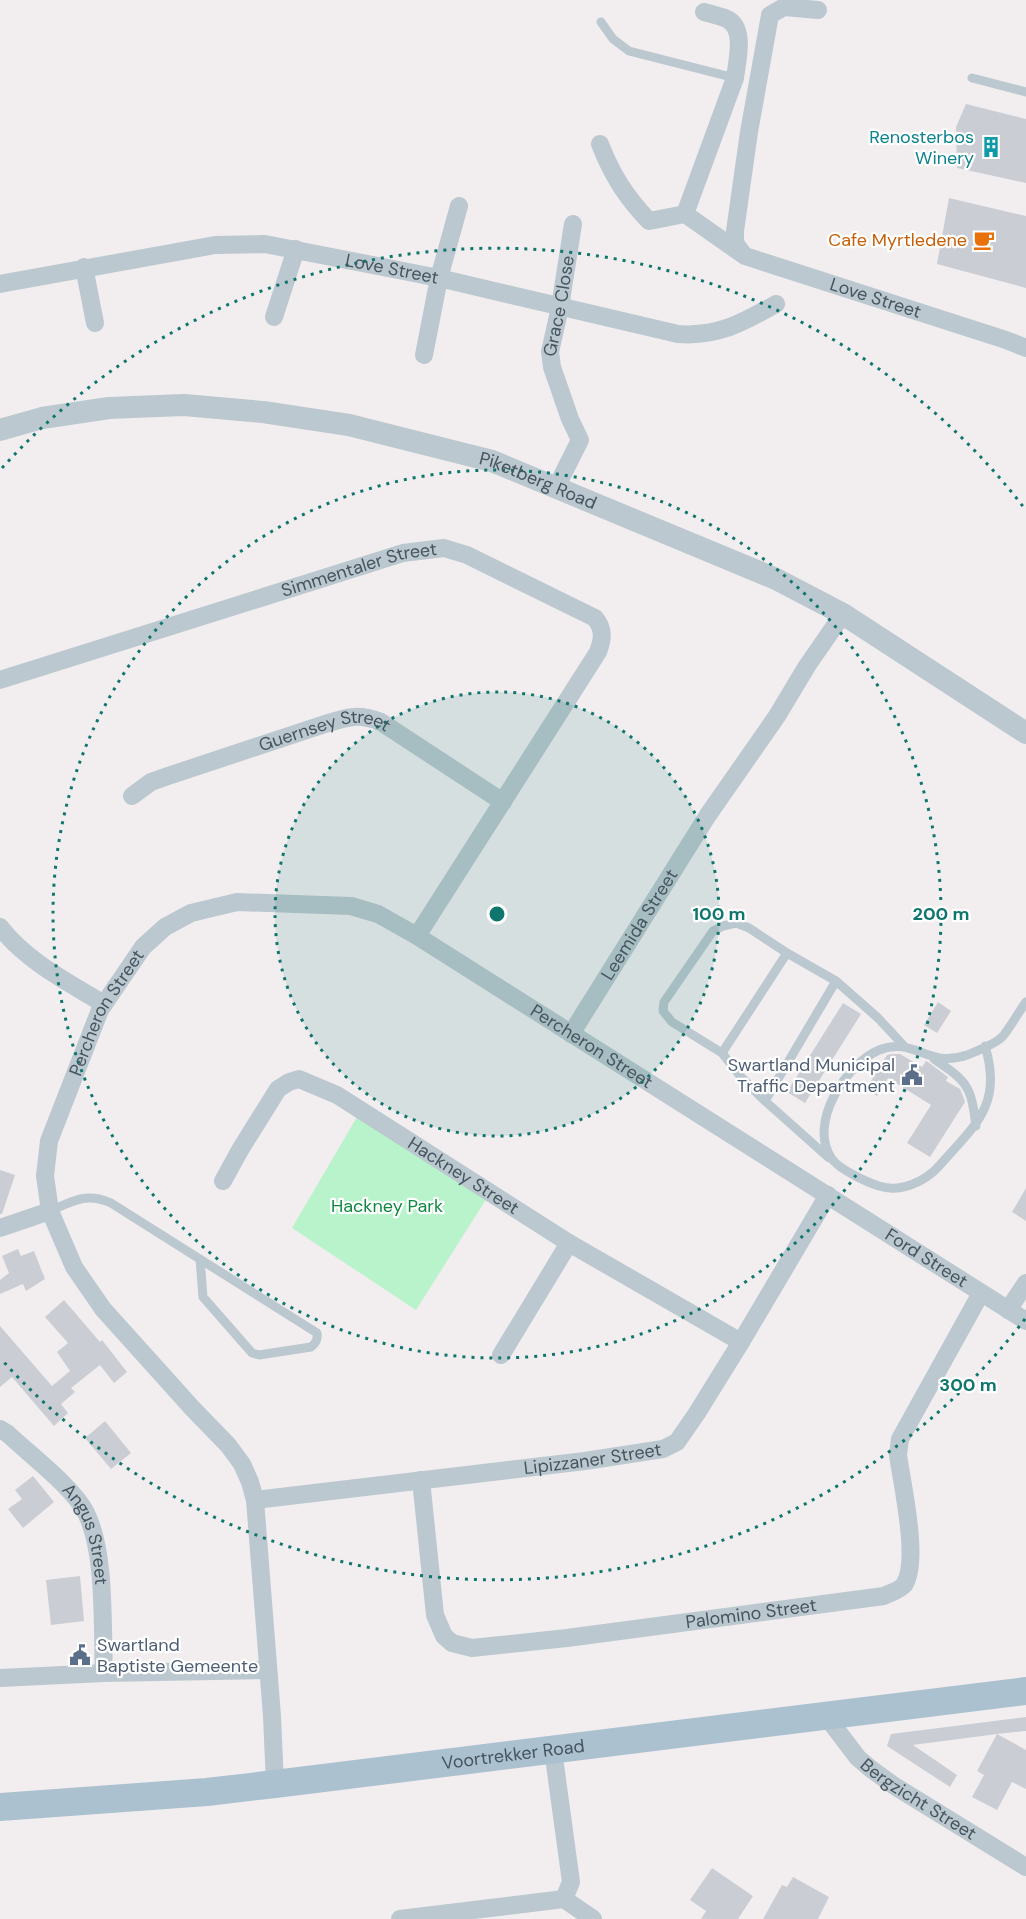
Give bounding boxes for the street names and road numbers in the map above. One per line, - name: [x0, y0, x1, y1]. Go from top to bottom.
- street label: Love Street: [343, 248, 441, 290]
- street label: Grace Close: [537, 254, 580, 359]
- street label: Love Street: [827, 272, 924, 324]
- street label: Piketberg Road: [477, 446, 600, 515]
- street label: Simmentaler Street: [278, 537, 438, 603]
- street label: Guernsey Street: [256, 705, 395, 757]
- street label: Leemida Street: [596, 864, 683, 985]
- street label: Percheron Street: [63, 945, 150, 1079]
- street label: Percheron Street: [526, 999, 657, 1094]
- street label: Hackney Street: [403, 1131, 524, 1220]
- street label: Ford Street: [880, 1223, 972, 1293]
- street label: Lipizzaner Street: [522, 1437, 663, 1480]
- street label: Angus Street: [57, 1478, 113, 1586]
- street label: Palomino Street: [684, 1593, 818, 1634]
- street label: Voortrekker Road: [440, 1734, 586, 1775]
- street label: Bergzicht Street: [855, 1753, 981, 1846]

